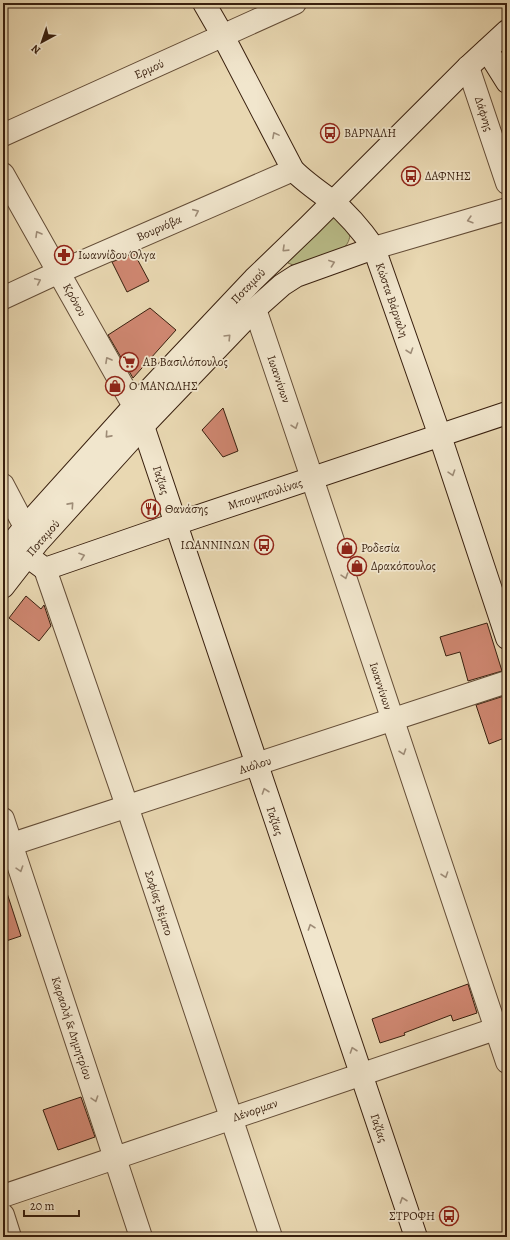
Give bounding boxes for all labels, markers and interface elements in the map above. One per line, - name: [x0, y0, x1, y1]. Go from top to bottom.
- north arrow: [22, 22, 62, 62]
- text: N: [28, 41, 44, 58]
- street label: Ερμού: [132, 55, 166, 83]
- street label: Δάφνης: [471, 95, 497, 133]
- bus stop icon: ΒΑΡΝΑΛΗ: [319, 122, 341, 144]
- place label: ΒΑΡΝΑΛΗ: [344, 125, 396, 141]
- one-way arrow: [272, 132, 280, 139]
- bus stop icon: ΔΑΦΝΗΣ: [400, 165, 422, 187]
- place label: ΔΑΦΝΗΣ: [425, 168, 471, 184]
- one-way arrow: [191, 209, 199, 217]
- street label: Βουρνόβα: [134, 211, 185, 245]
- one-way arrow: [466, 215, 473, 224]
- one-way arrow: [35, 231, 42, 238]
- pharmacy icon: Ιωαννίδου Όλγα: [53, 244, 75, 266]
- one-way arrow: [282, 244, 290, 252]
- place label: Ιωαννίδου Όλγα: [78, 247, 156, 263]
- one-way arrow: [329, 259, 336, 268]
- street label: Κώστα Βάρναλη: [372, 260, 412, 340]
- street label: Ποταμού: [227, 265, 269, 307]
- one-way arrow: [34, 278, 42, 286]
- street label: Κρόνου: [59, 281, 91, 319]
- one-way arrow: [223, 334, 231, 342]
- one-way arrow: [406, 347, 414, 354]
- supermarket icon: ΑΒ Βασιλόπουλος: [118, 351, 140, 373]
- street label: Ιωαννίνων: [263, 353, 295, 405]
- place label: ΑΒ Βασιλόπουλος: [142, 354, 228, 370]
- one-way arrow: [106, 356, 113, 364]
- shop icon: O ΜΑΝΩΛΗΣ: [104, 375, 126, 397]
- place label: O ΜΑΝΩΛΗΣ: [129, 378, 198, 394]
- one-way arrow: [290, 422, 298, 429]
- one-way arrow: [105, 430, 113, 438]
- street label: Γαζίας: [149, 463, 173, 497]
- one-way arrow: [448, 469, 456, 476]
- street label: Μπουμπουλίνας: [226, 474, 304, 514]
- restaurant icon: Θανάσης: [140, 498, 162, 520]
- place label: Θανάσης: [165, 501, 208, 517]
- one-way arrow: [67, 502, 74, 510]
- street label: Ποταμού: [23, 516, 63, 560]
- bus stop icon: ΙΩΑΝΝΙΝΩΝ: [253, 534, 275, 556]
- place label: ΙΩΑΝΝΙΝΩΝ: [181, 537, 250, 553]
- shop icon: Ροδεσία: [336, 537, 358, 559]
- place label: Ροδεσία: [361, 540, 401, 556]
- one-way arrow: [78, 552, 85, 561]
- shop icon: Δρακόπουλος: [346, 555, 368, 577]
- place label: Δρακόπουλος: [371, 558, 436, 574]
- one-way arrow: [340, 572, 349, 579]
- street label: Ιωαννίνων: [366, 660, 396, 712]
- one-way arrow: [399, 748, 407, 755]
- street label: Αιόλου: [236, 752, 273, 778]
- one-way arrow: [261, 787, 270, 794]
- street label: Γαζίας: [263, 804, 287, 838]
- one-way arrow: [15, 865, 23, 872]
- street label: Σοφίας Βέμπο: [141, 869, 177, 938]
- one-way arrow: [440, 872, 449, 879]
- one-way arrow: [307, 924, 316, 931]
- street label: Καραολή & Δημητρίου: [48, 974, 96, 1082]
- one-way arrow: [349, 1047, 358, 1054]
- one-way arrow: [90, 1095, 99, 1102]
- street label: Λένορμαν: [229, 1095, 280, 1125]
- street label: Γαζίας: [367, 1111, 391, 1145]
- scale bar: [24, 1192, 79, 1218]
- one-way arrow: [400, 1197, 408, 1204]
- text: 20 m: [30, 1198, 54, 1214]
- bus stop icon: ΣΤΡΟΦΗ: [438, 1205, 460, 1227]
- place label: ΣΤΡΟΦΗ: [389, 1208, 435, 1224]

